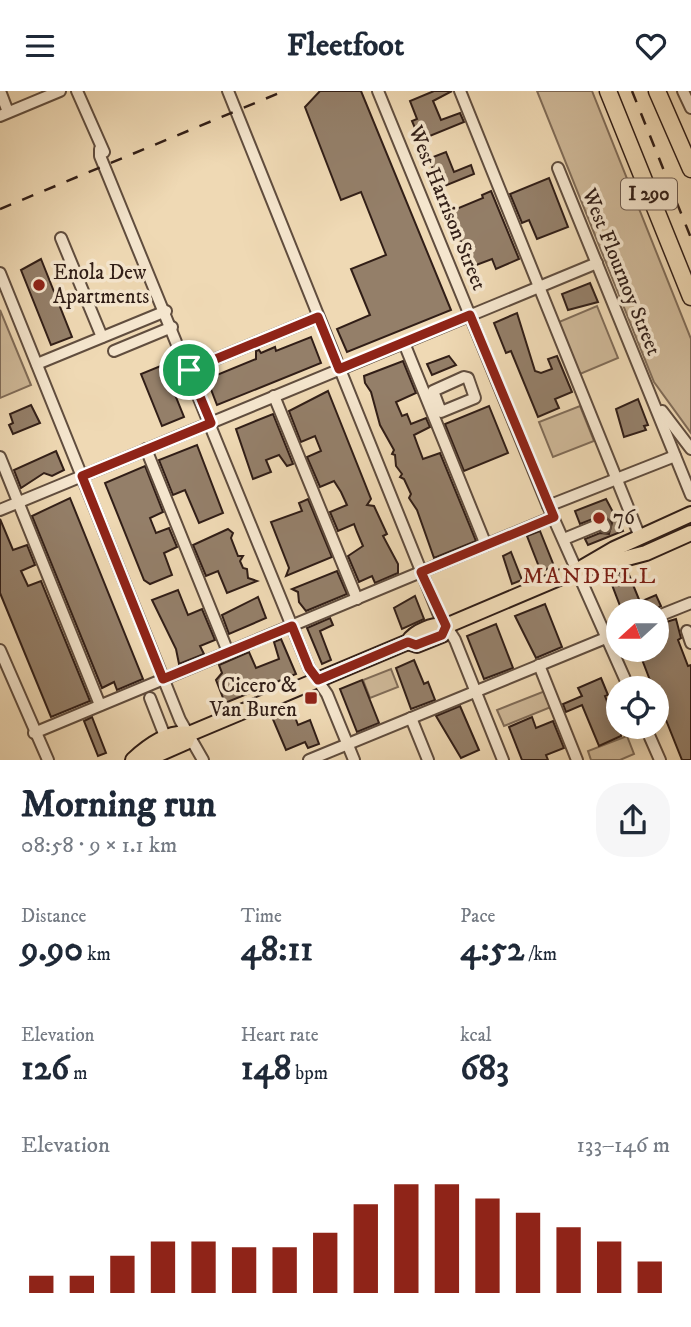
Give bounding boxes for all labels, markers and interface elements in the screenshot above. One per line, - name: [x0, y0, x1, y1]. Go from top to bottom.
- text: Fleetfoot: [287, 26, 404, 66]
- icon: menu: [21, 27, 59, 65]
- icon: heart: [632, 27, 670, 65]
- street label: West Harrison Street: [402, 121, 492, 294]
- road number: I 290: [621, 179, 677, 209]
- street label: West Flournoy Street: [575, 184, 666, 359]
- place label: Enola Dew Apartments: [53, 260, 149, 310]
- marker: Enola Dew Apartments: [31, 277, 47, 293]
- pin: [159, 340, 219, 400]
- icon: arrive: [170, 351, 208, 389]
- place label: 76: [613, 505, 636, 531]
- marker: 76: [591, 510, 607, 526]
- district label: MANDELL: [523, 562, 657, 591]
- north arrow: [606, 599, 668, 661]
- map controls: [606, 599, 669, 739]
- place label: Cicero & Van Buren: [209, 673, 297, 723]
- button: locate: [606, 676, 669, 739]
- marker: Cicero & Van Buren: [303, 690, 319, 706]
- text: Morning run: [21, 781, 216, 829]
- button: share: [596, 783, 670, 857]
- text: 08:58 · 9 × 1.1 km: [21, 831, 177, 860]
- text: Distance: [21, 905, 86, 928]
- text: Time: [241, 905, 282, 928]
- text: Pace: [460, 905, 495, 928]
- text: 9.90: [21, 928, 83, 972]
- text: 48:11: [241, 928, 313, 972]
- text: 4:52: [460, 928, 524, 972]
- text: km: [83, 943, 111, 966]
- text: /km: [524, 943, 557, 966]
- text: Elevation: [21, 1024, 95, 1047]
- text: Heart rate: [241, 1024, 319, 1047]
- text: kcal: [460, 1024, 492, 1047]
- text: 126: [21, 1047, 69, 1091]
- text: 148: [241, 1047, 291, 1091]
- text: 683: [460, 1047, 509, 1091]
- text: m: [69, 1062, 88, 1085]
- text: bpm: [291, 1062, 328, 1085]
- text: Elevation: [21, 1131, 110, 1160]
- text: 133–146 m: [576, 1131, 670, 1160]

